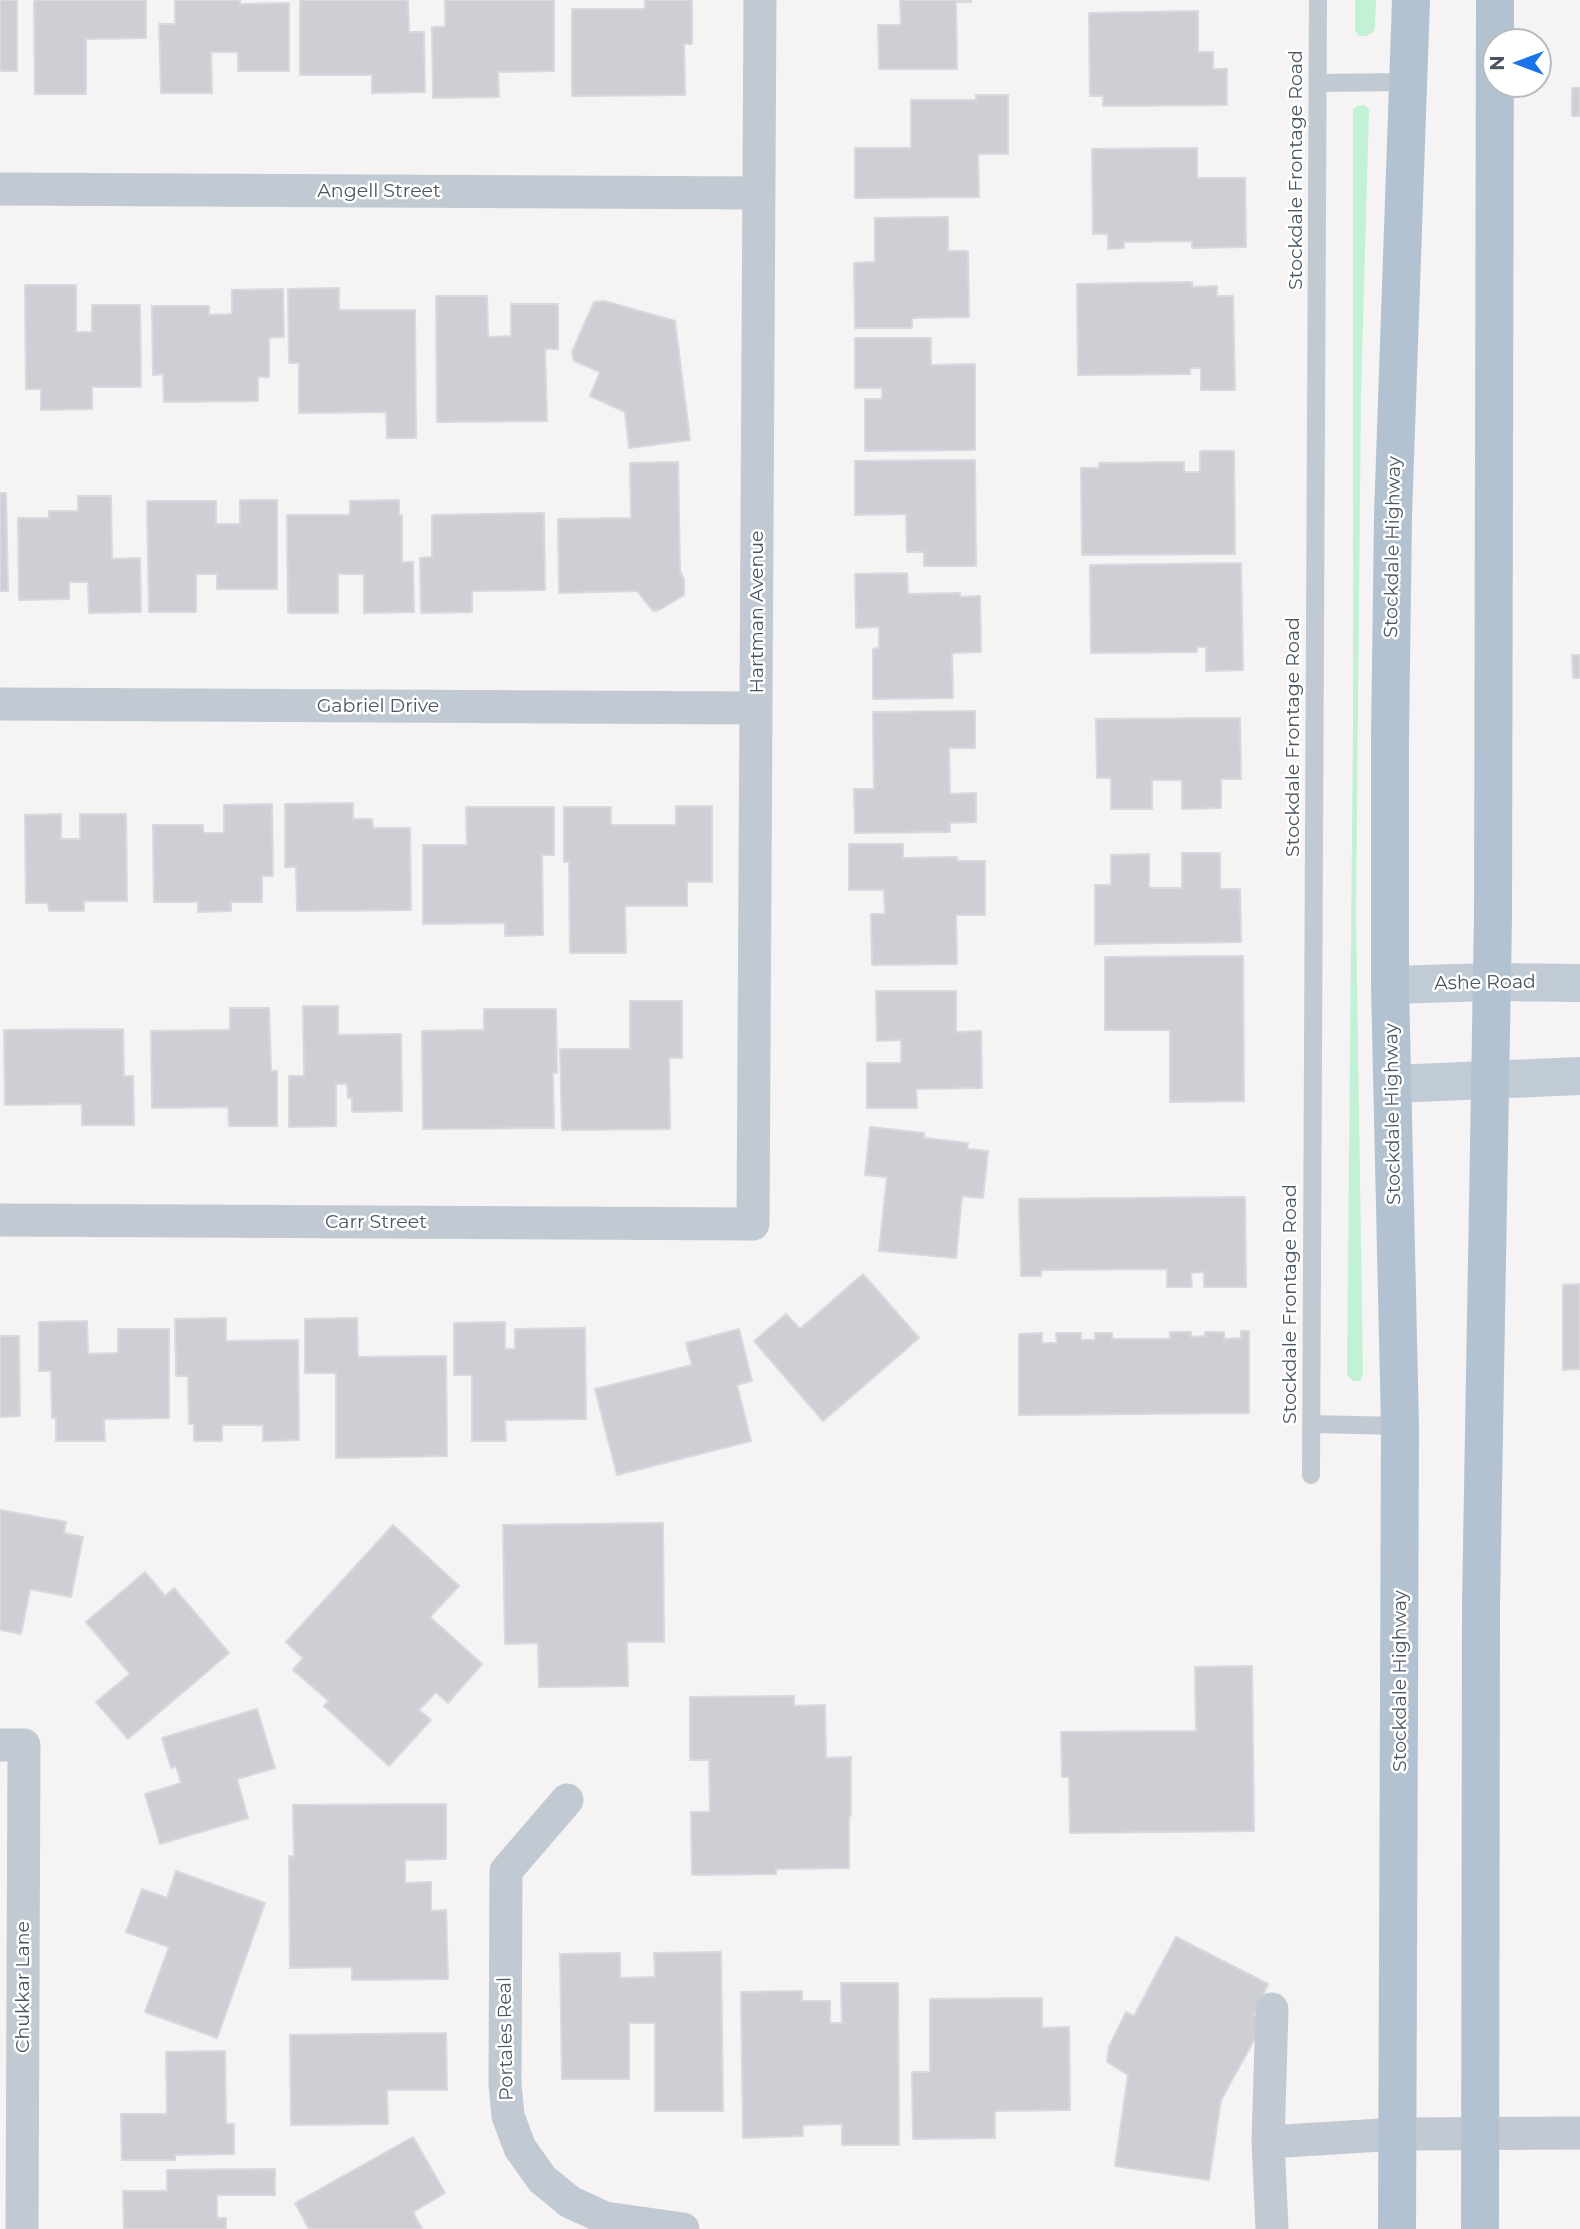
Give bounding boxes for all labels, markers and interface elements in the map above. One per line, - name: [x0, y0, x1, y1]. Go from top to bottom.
- north arrow: [1482, 28, 1552, 98]
- street label: Stockdale Frontage Road: [1285, 50, 1307, 290]
- text: N: [1486, 55, 1509, 71]
- street label: Angell Street: [317, 180, 441, 202]
- street label: Stockdale Highway: [1380, 456, 1406, 638]
- street label: Hartman Avenue: [746, 530, 768, 694]
- street label: Stockdale Frontage Road: [1282, 617, 1304, 857]
- street label: Gabriel Drive: [317, 695, 439, 717]
- street label: Ashe Road: [1434, 971, 1536, 995]
- street label: Stockdale Highway: [1380, 1023, 1406, 1205]
- street label: Stockdale Frontage Road: [1279, 1184, 1301, 1424]
- street label: Carr Street: [325, 1211, 427, 1233]
- street label: Stockdale Highway: [1389, 1590, 1411, 1772]
- street label: Chukkar Lane: [12, 1921, 34, 2053]
- street label: Portales Real: [494, 1977, 518, 2101]

